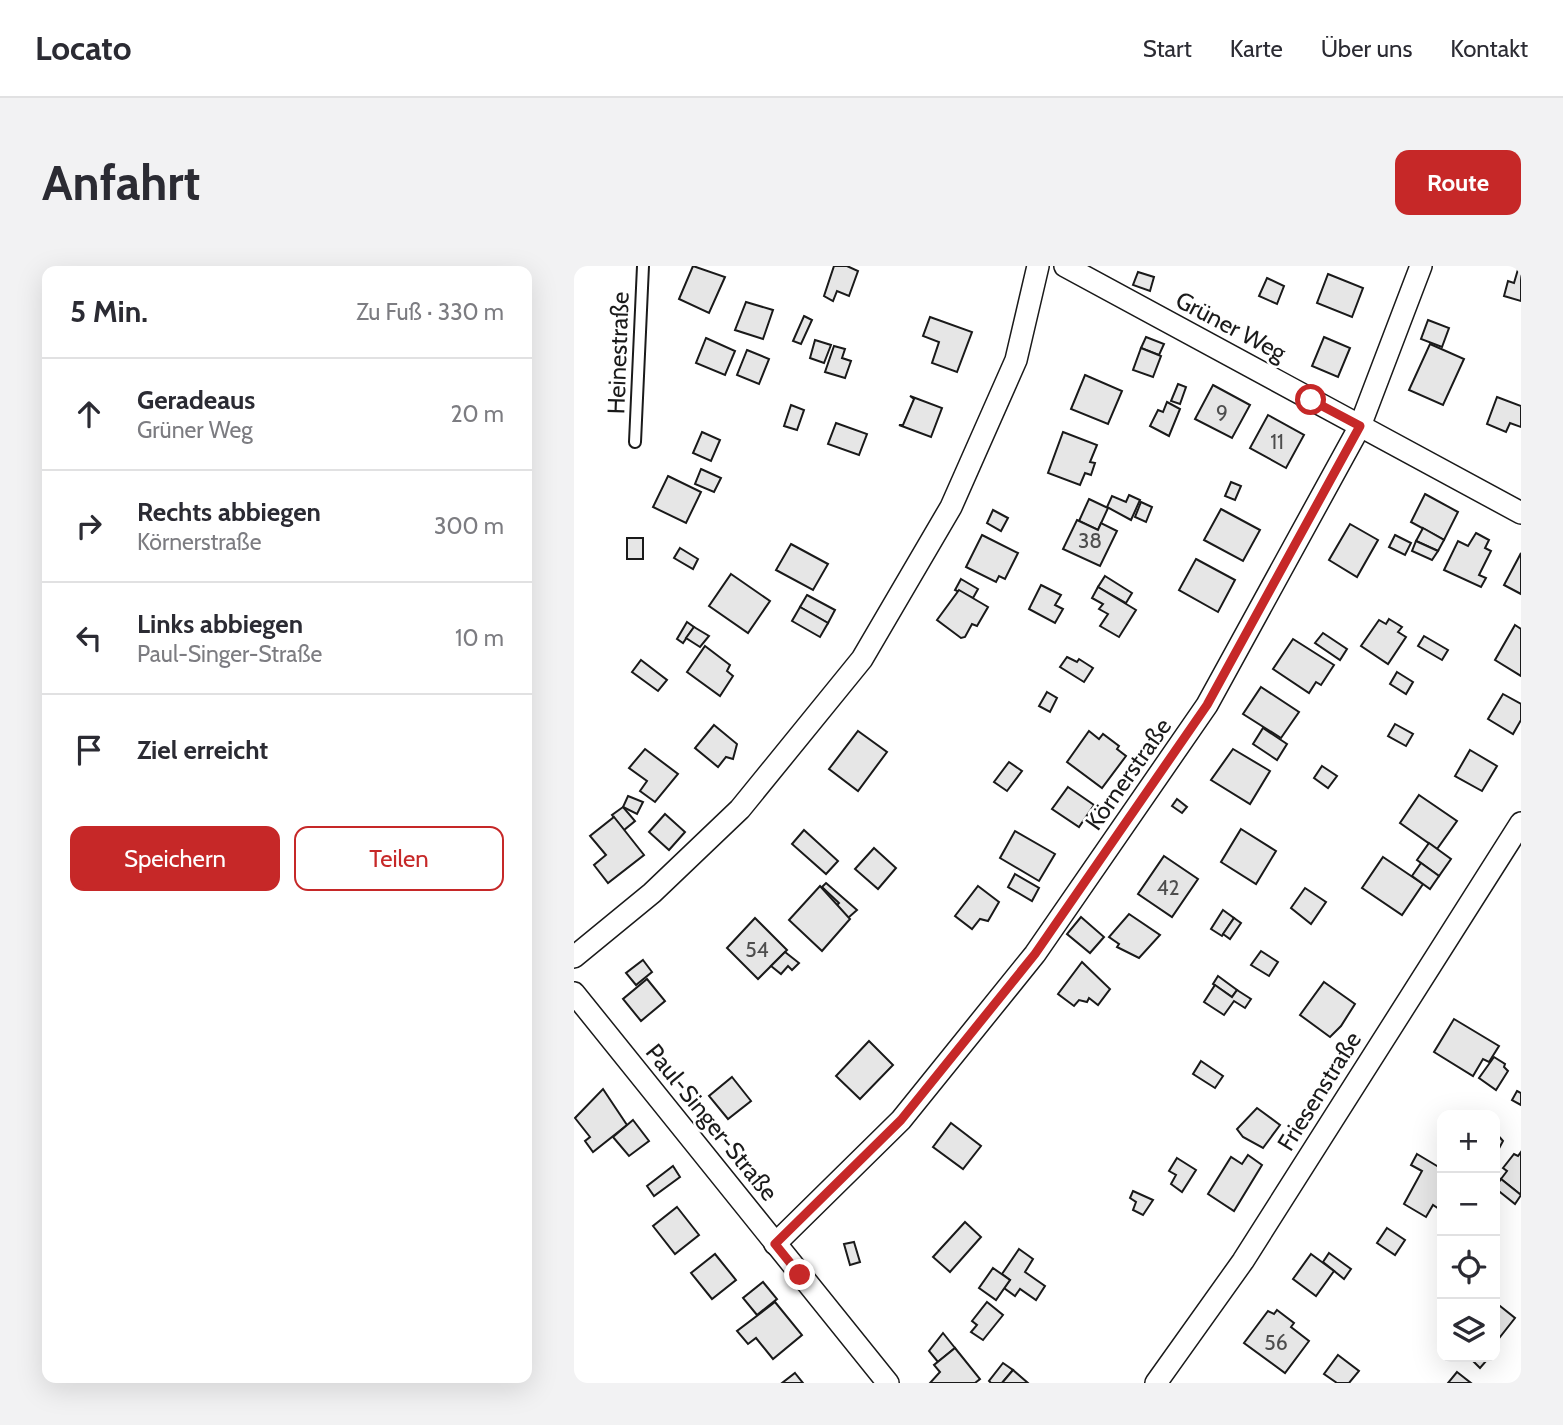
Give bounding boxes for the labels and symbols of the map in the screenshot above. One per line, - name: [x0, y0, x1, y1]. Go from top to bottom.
- street label: Grüner Weg: [1171, 285, 1292, 368]
- street label: Heinestraße: [601, 291, 635, 415]
- route start: [1295, 384, 1326, 415]
- house number: 9: [1216, 400, 1228, 425]
- house number: 11: [1270, 429, 1284, 454]
- house number: 38: [1078, 528, 1102, 553]
- street label: Körnerstraße: [1079, 713, 1177, 835]
- house number: 42: [1156, 875, 1180, 900]
- house number: 54: [745, 937, 769, 962]
- street label: Friesenstraße: [1271, 1026, 1367, 1156]
- street label: Paul-Singer-Straße: [640, 1038, 784, 1206]
- route end: [784, 1259, 815, 1290]
- house number: 56: [1264, 1330, 1288, 1355]

